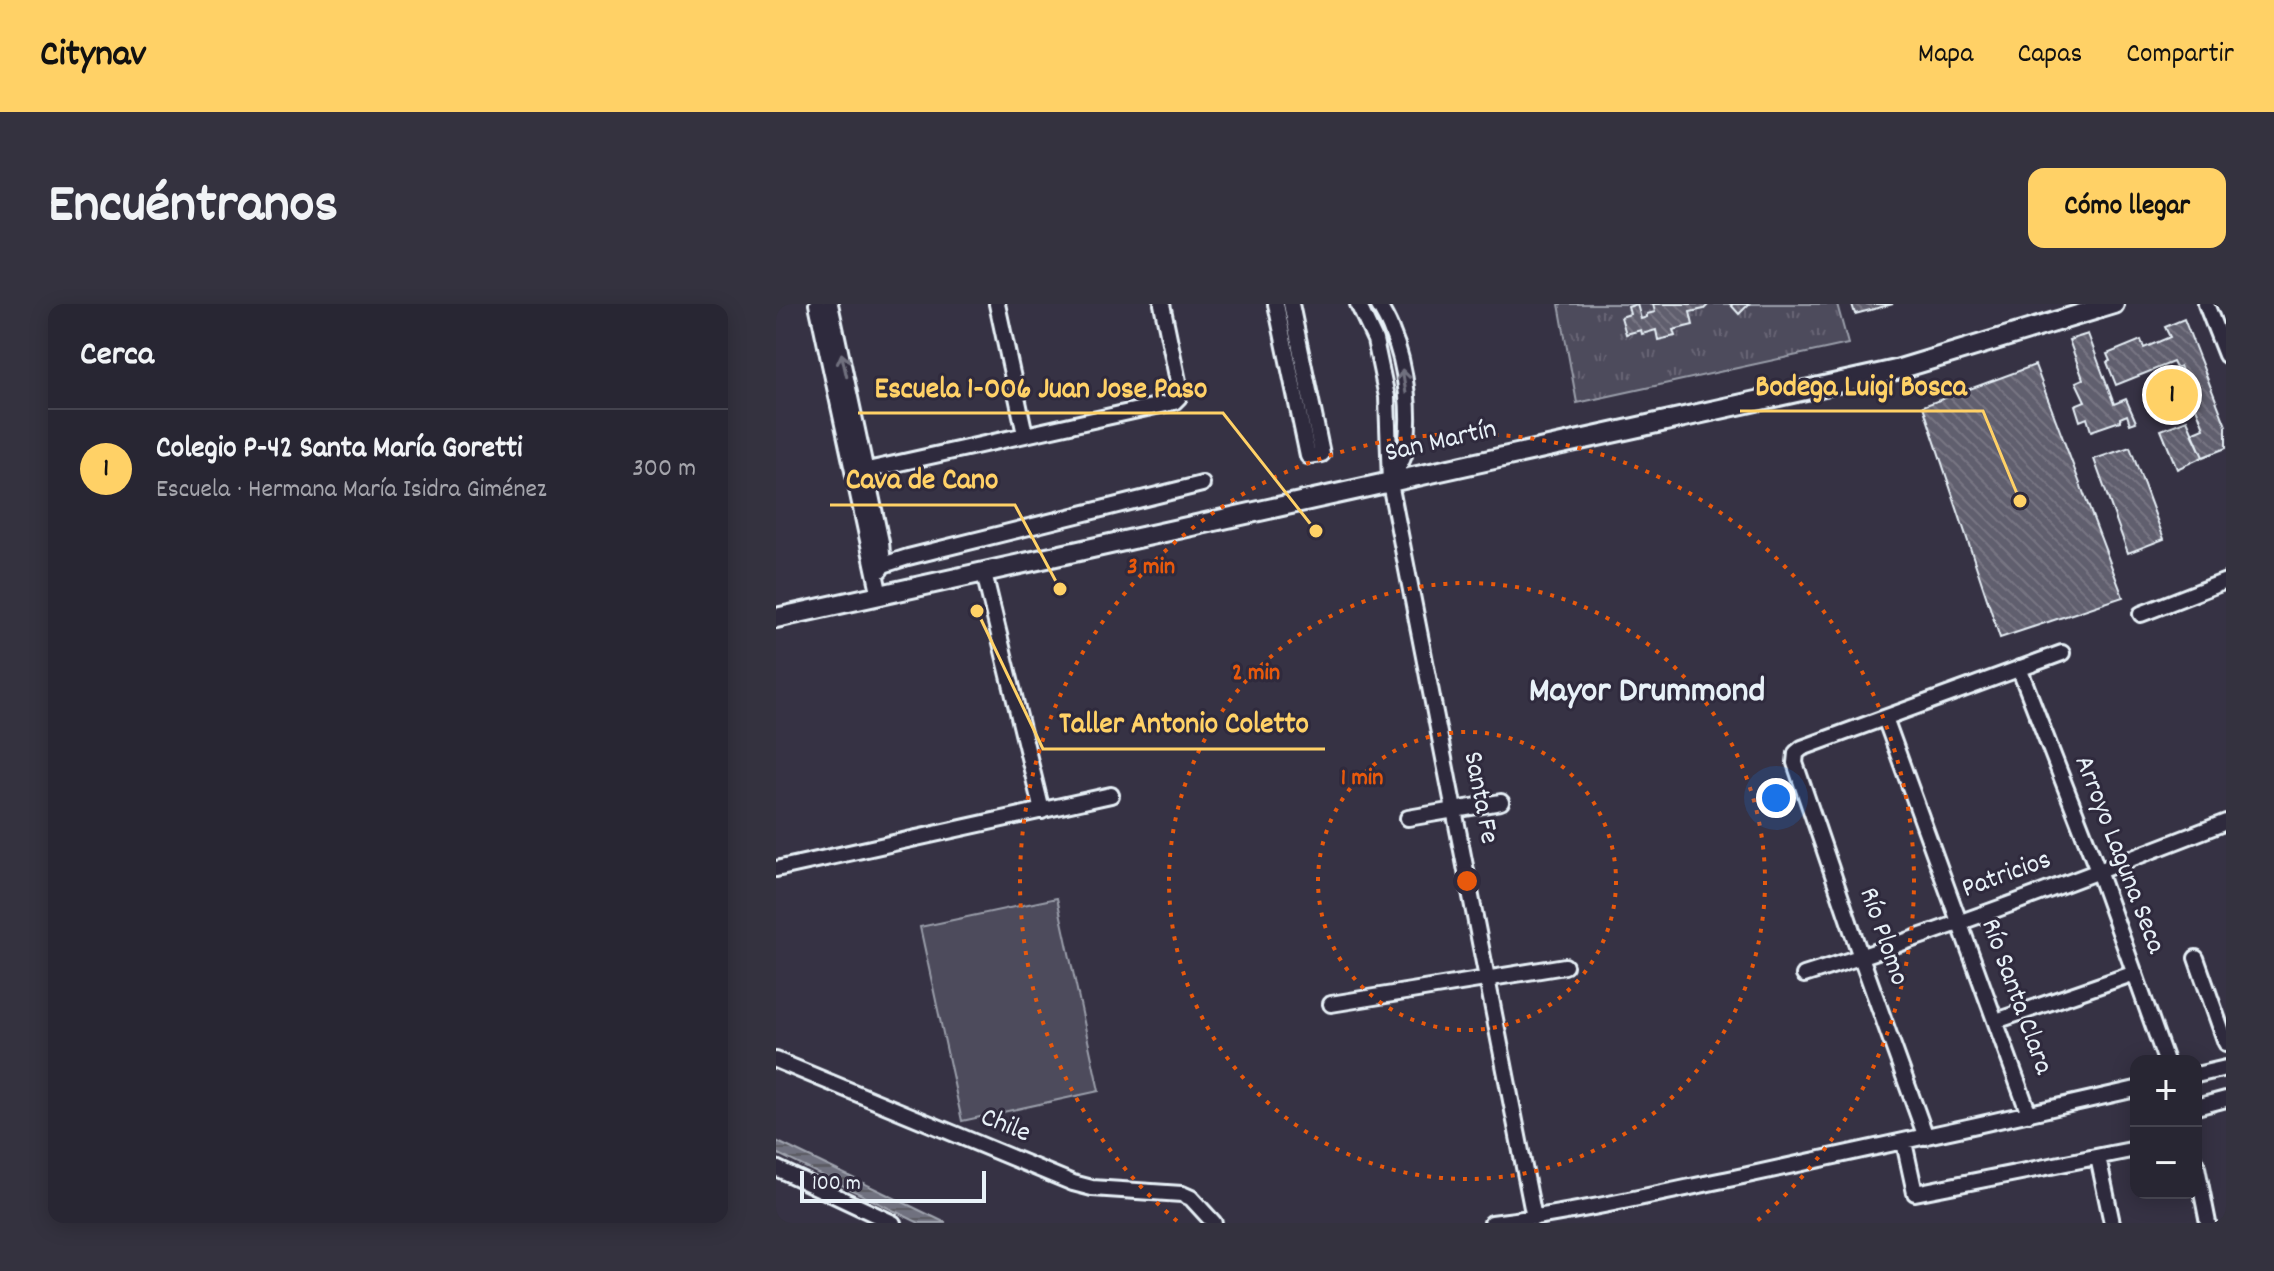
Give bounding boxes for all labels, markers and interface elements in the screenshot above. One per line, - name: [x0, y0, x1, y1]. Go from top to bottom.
- text: Citynav: [40, 29, 146, 84]
- text: Mapa: [1918, 36, 1973, 76]
- text: Capas: [2017, 36, 2082, 76]
- text: Compartir: [2126, 36, 2234, 76]
- text: Encuéntranos: [48, 168, 338, 248]
- button: Cómo llegar: [2028, 168, 2226, 248]
- text: Cerca: [80, 332, 154, 381]
- one-way arrow: [836, 353, 851, 378]
- callout: Bodega Luigi Bosca: [1740, 357, 1983, 411]
- callout: Escuela 1-006 Juan Jose Paso: [858, 359, 1223, 413]
- pin: 1: [2146, 365, 2198, 425]
- text: Bodega Luigi Bosca: [1755, 368, 1968, 411]
- one-way arrow: [1396, 369, 1411, 394]
- text: Escuela 1-006 Juan Jose Paso: [875, 370, 1207, 413]
- street label: San Martín: [1381, 411, 1501, 475]
- text: Colegio P-42 Santa María Goretti: [156, 429, 523, 472]
- text: 1: [103, 451, 109, 488]
- text: 300 m: [632, 451, 696, 488]
- callout: Cava de Cano: [830, 451, 1015, 505]
- text: Cava de Cano: [846, 461, 998, 504]
- text: Escuela · Hermana María Isidra Giménez: [156, 472, 547, 509]
- text: 3 min: [1127, 551, 1175, 585]
- text: 2 min: [1232, 657, 1280, 691]
- district label: Mayor Drummond: [1529, 667, 1765, 719]
- callout: Taller Antonio Coletto: [1043, 695, 1325, 749]
- text: Taller Antonio Coletto: [1059, 705, 1309, 748]
- street label: Santa Fe: [1450, 748, 1508, 848]
- street label: Arroyo Laguna Seca: [2062, 750, 2174, 961]
- text: 1 min: [1341, 762, 1383, 796]
- your location: [1756, 778, 1796, 818]
- street label: Patricios: [1957, 841, 2057, 911]
- centre of rings: [1453, 867, 1481, 895]
- street label: Río Plomo: [1847, 883, 1917, 991]
- street label: Río Santa Clara: [1968, 914, 2062, 1081]
- map controls: [2130, 1055, 2202, 1199]
- button: +: [2130, 1055, 2202, 1127]
- street label: Chile: [974, 1099, 1036, 1155]
- button: −: [2130, 1127, 2202, 1199]
- scale bar: [800, 1167, 986, 1203]
- text: 100 m: [812, 1169, 861, 1200]

